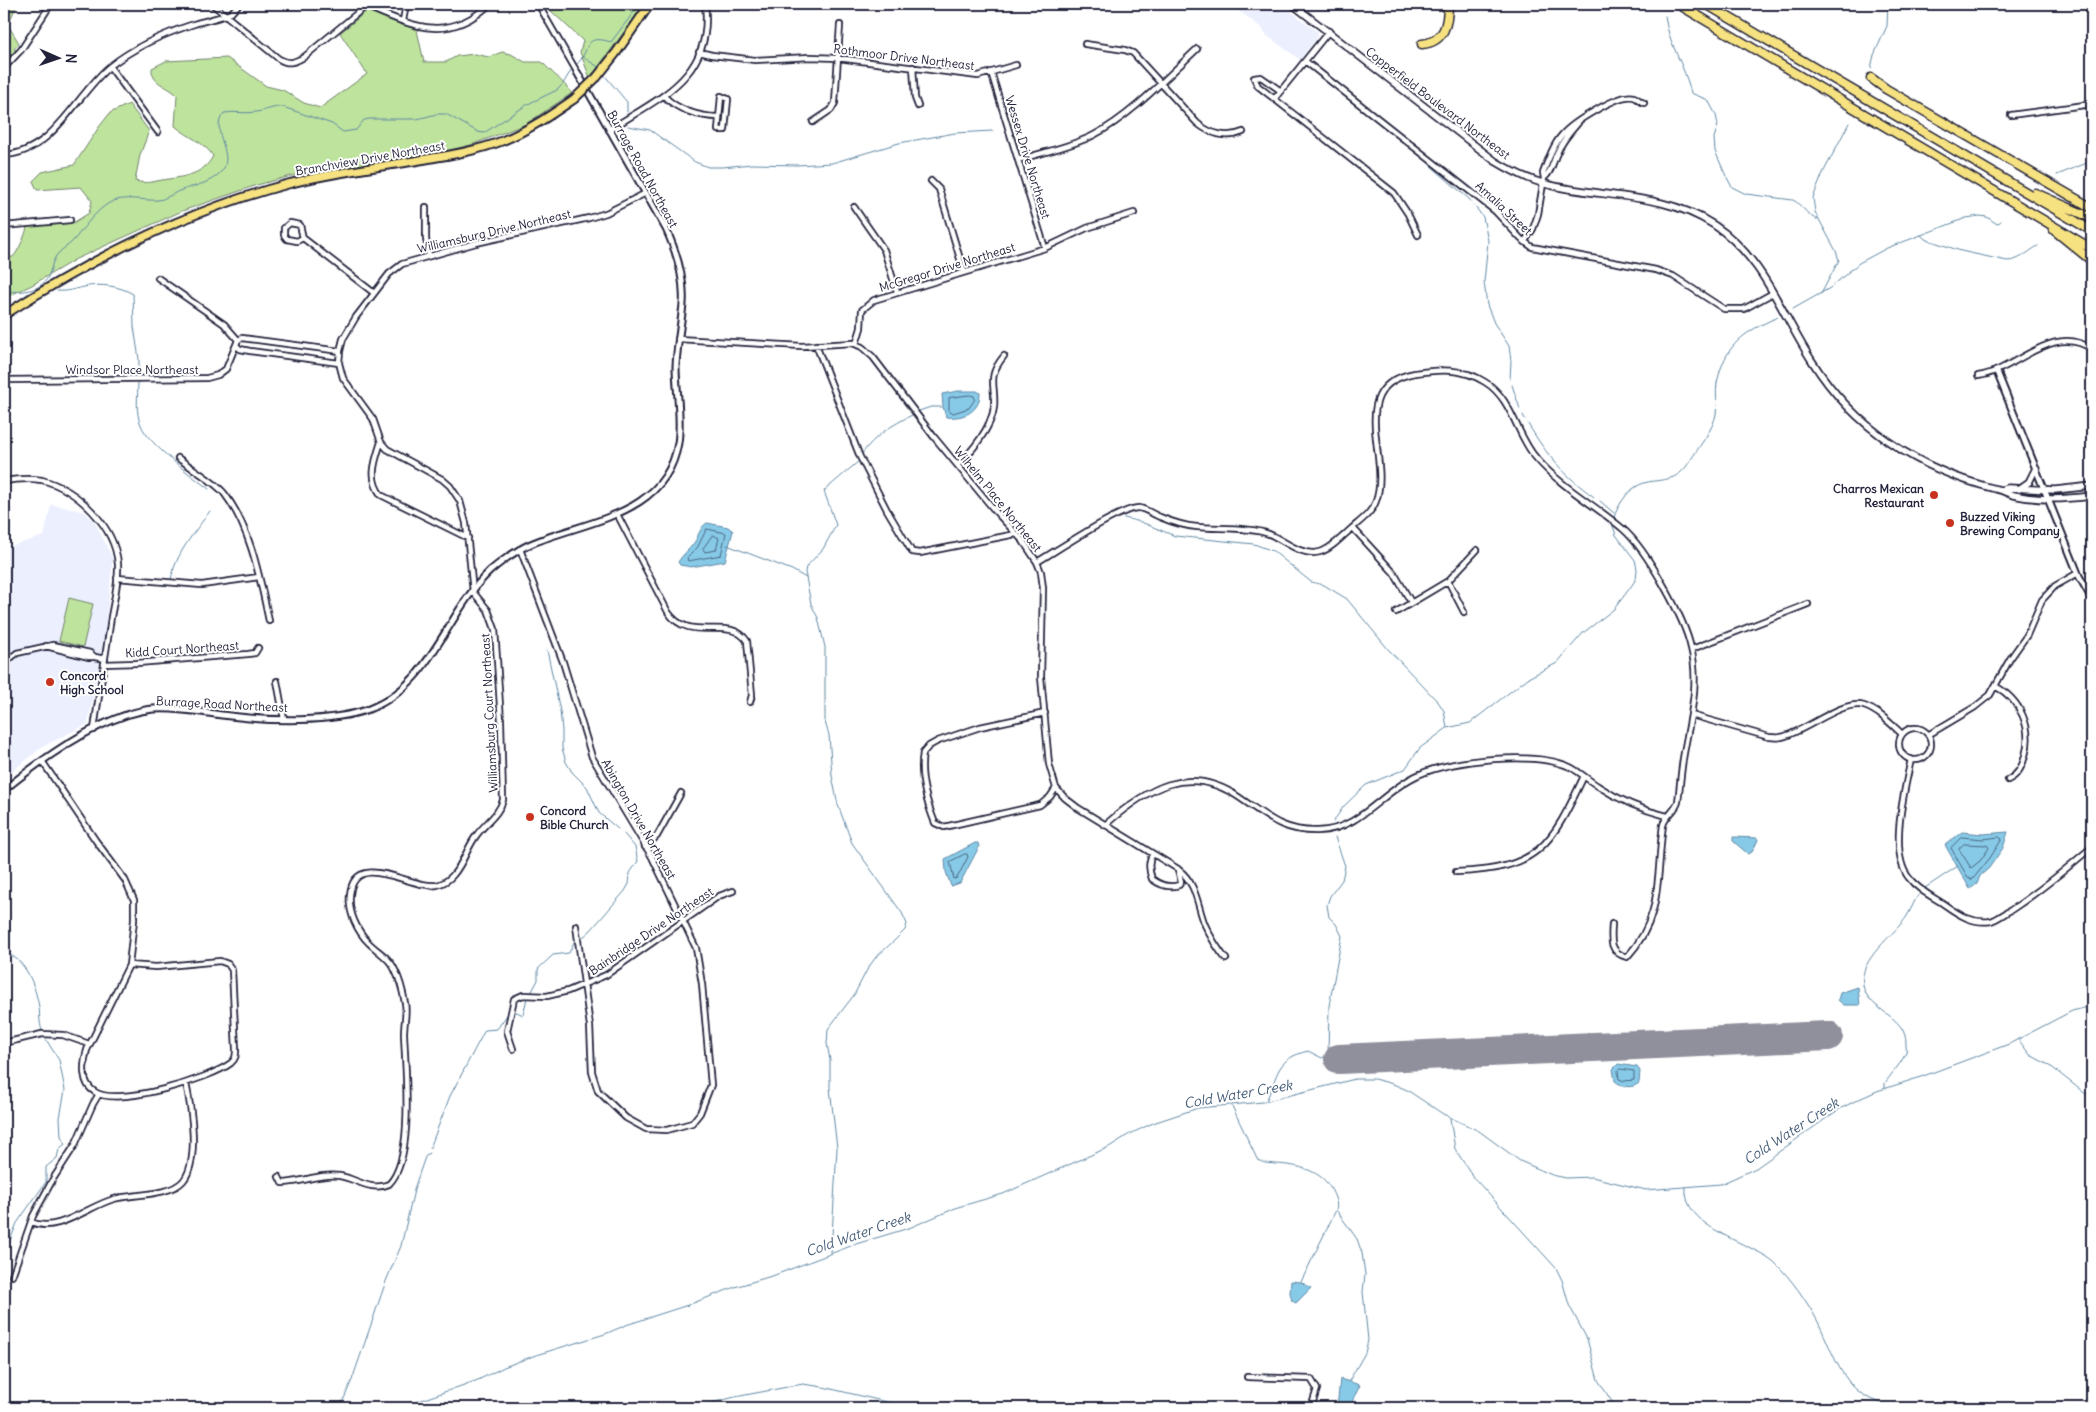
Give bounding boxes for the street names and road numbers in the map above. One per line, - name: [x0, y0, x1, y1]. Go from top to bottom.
- street label: Rothmoor Drive Northeast: [833, 41, 975, 73]
- street label: Copperfield Boulevard Northeast: [1363, 44, 1513, 162]
- street label: Wessex Drive Northeast: [1002, 94, 1054, 220]
- street label: Burrage Road Northeast: [604, 108, 682, 230]
- street label: Branchview Drive Northeast: [294, 137, 446, 179]
- street label: Amalia Street: [1472, 178, 1536, 238]
- street label: Williamsburg Drive Northeast: [416, 206, 572, 256]
- street label: McGregor Drive Northeast: [877, 239, 1017, 295]
- street label: Windsor Place Northeast: [65, 362, 199, 377]
- street label: Wilhelm Place Northeast: [951, 443, 1045, 555]
- street label: Williamsburg Court Northeast: [477, 633, 501, 793]
- street label: Kidd Court Northeast: [125, 638, 239, 660]
- street label: Burrage Road Northeast: [156, 693, 288, 715]
- street label: Abington Drive Northeast: [598, 756, 680, 882]
- street label: Bainbridge Drive Northeast: [586, 884, 716, 978]

